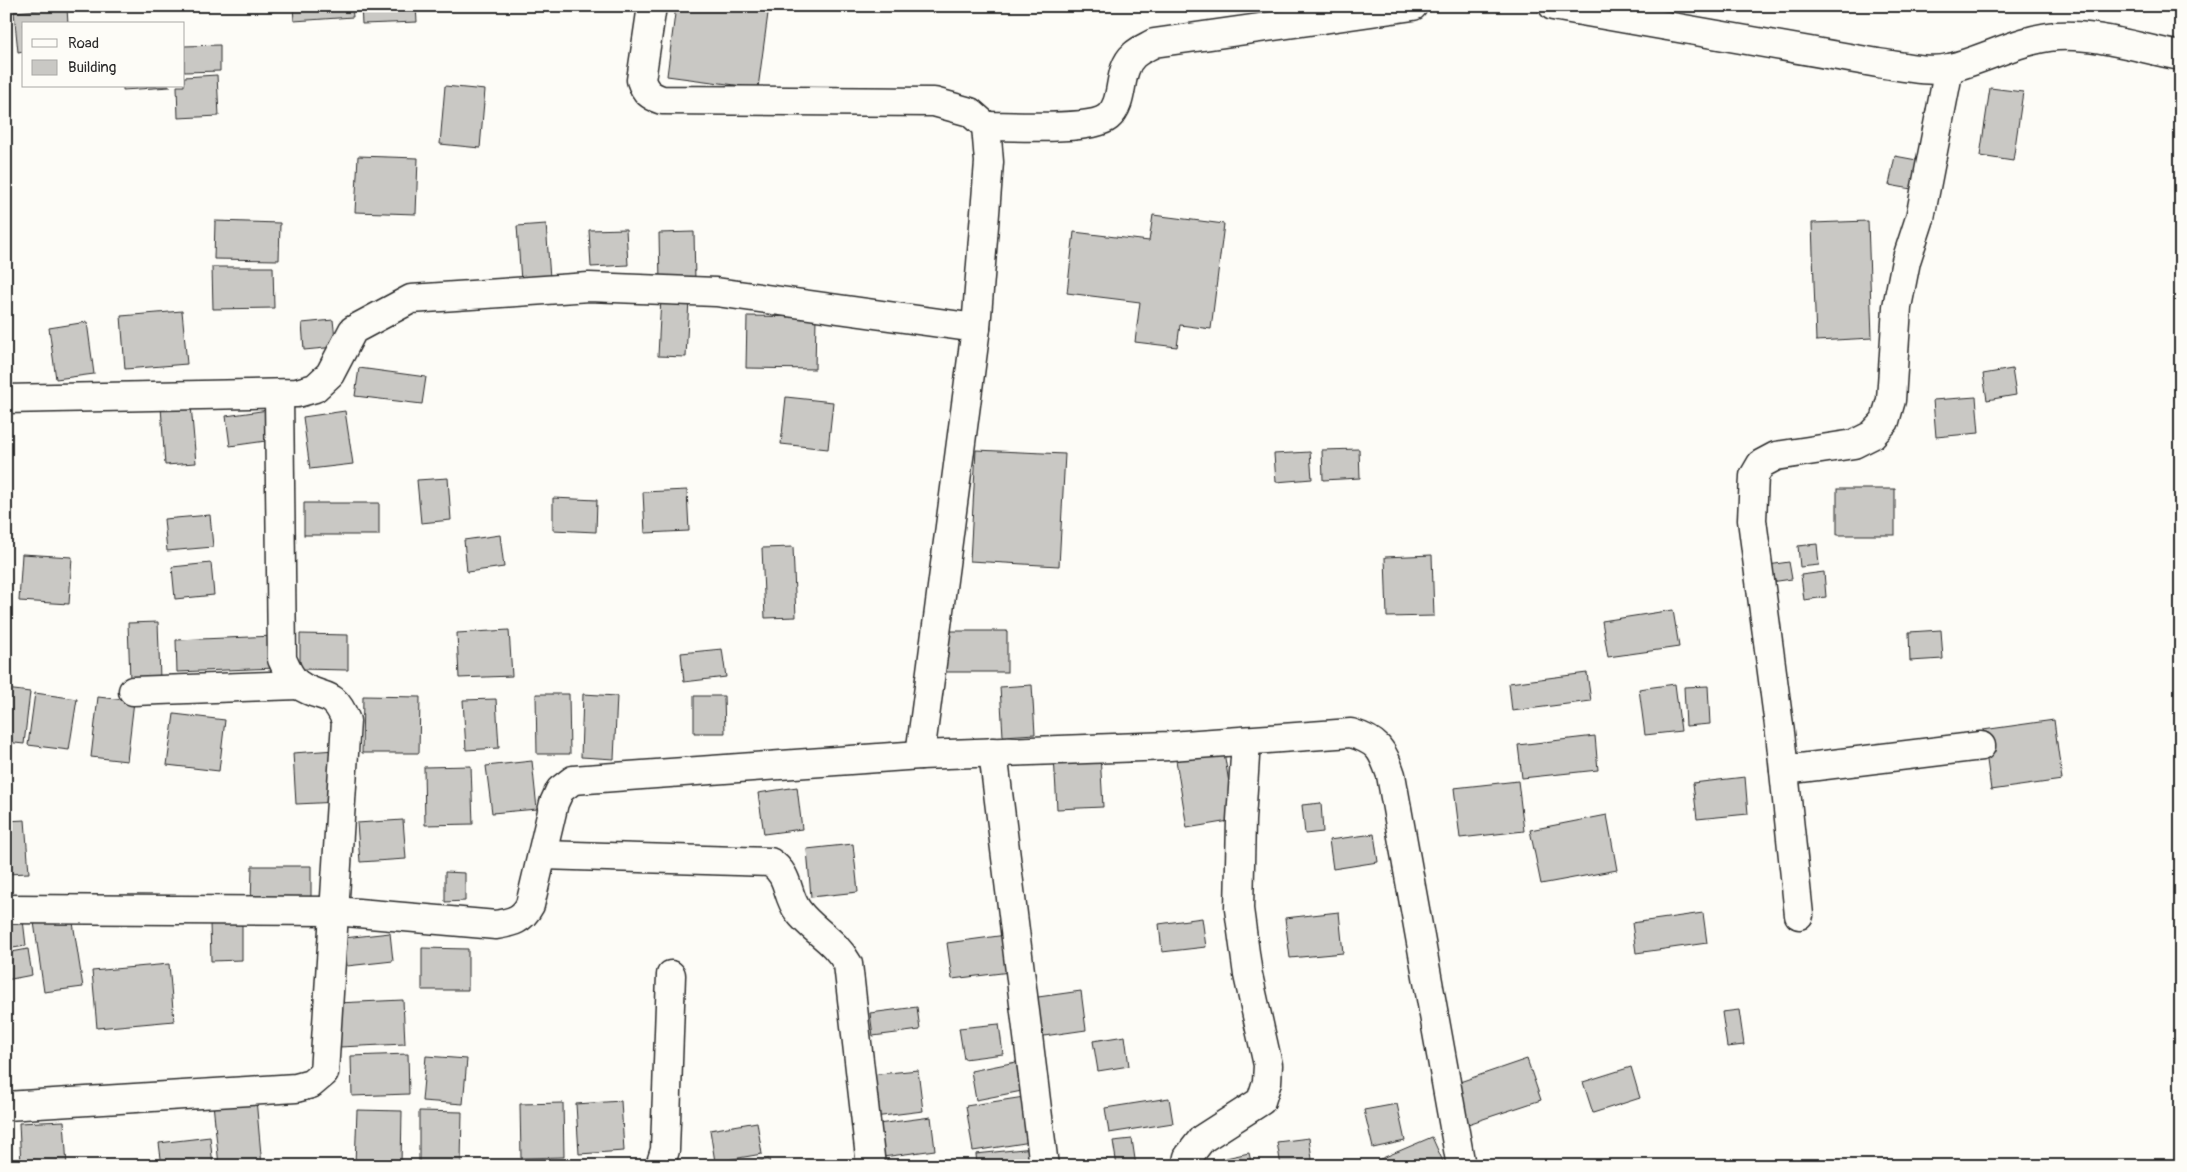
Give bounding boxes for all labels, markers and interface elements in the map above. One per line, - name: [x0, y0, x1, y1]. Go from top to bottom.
- legend: [22, 22, 185, 88]
- text: Road: [68, 34, 99, 53]
- text: Building: [68, 58, 116, 77]

